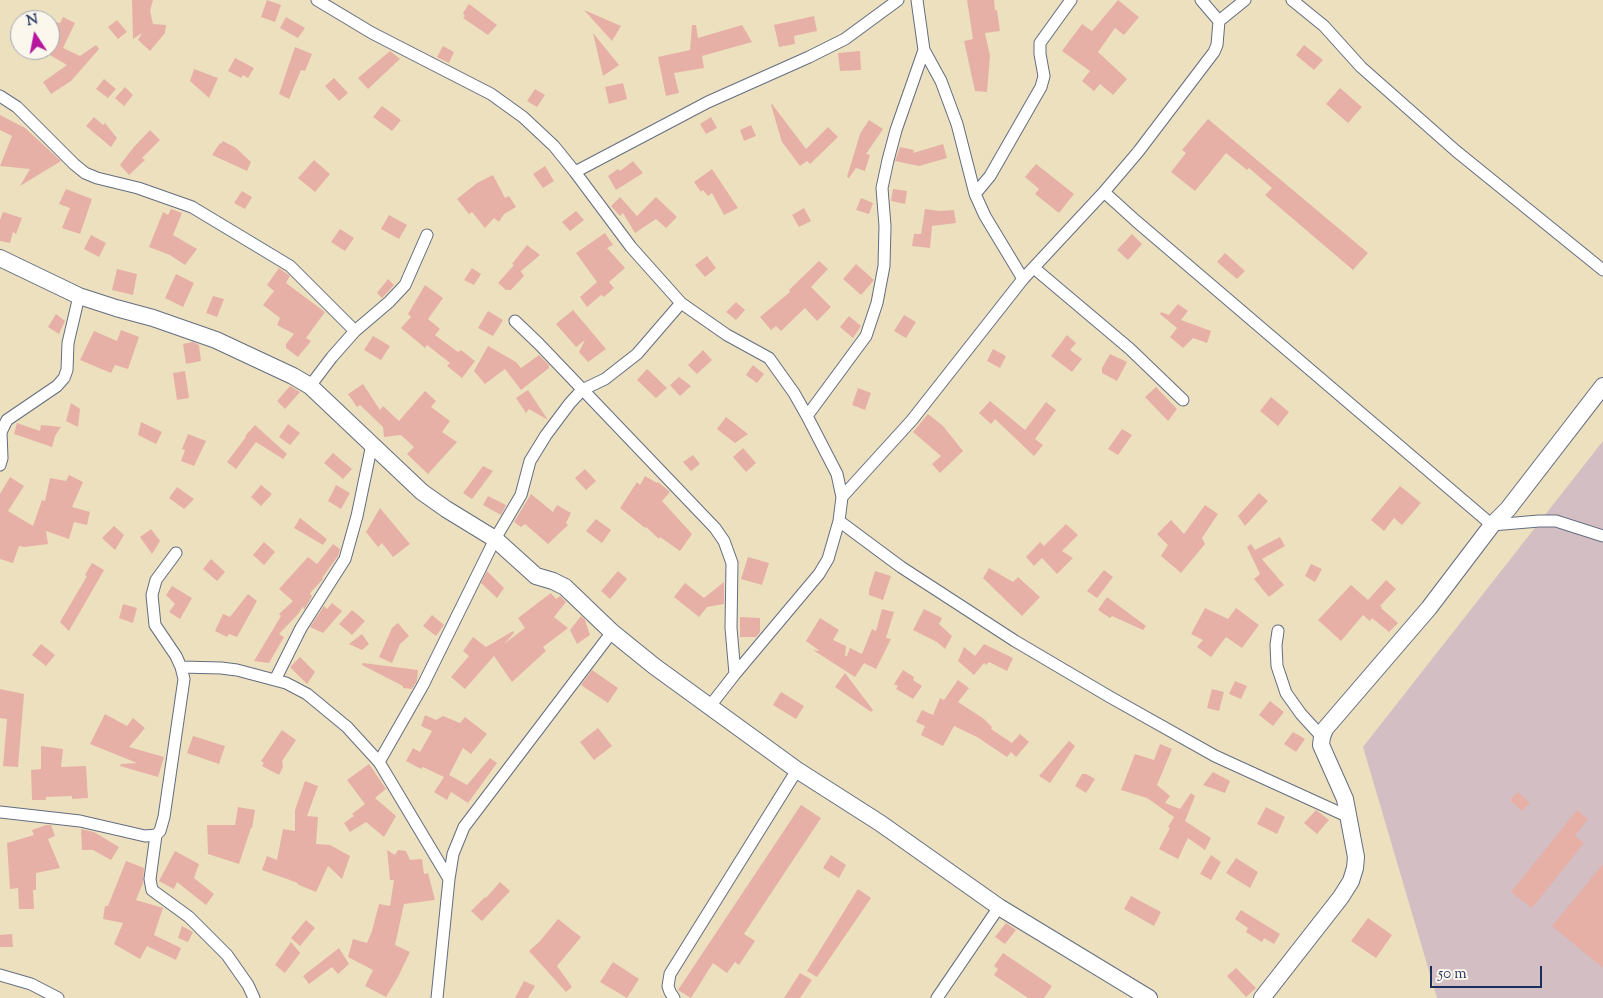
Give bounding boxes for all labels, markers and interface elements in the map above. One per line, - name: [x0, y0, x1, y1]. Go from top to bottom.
- north arrow: [10, 10, 60, 60]
- text: N: [25, 10, 40, 32]
- scale bar: [1433, 956, 1546, 988]
- text: 50 m: [1438, 964, 1467, 985]

